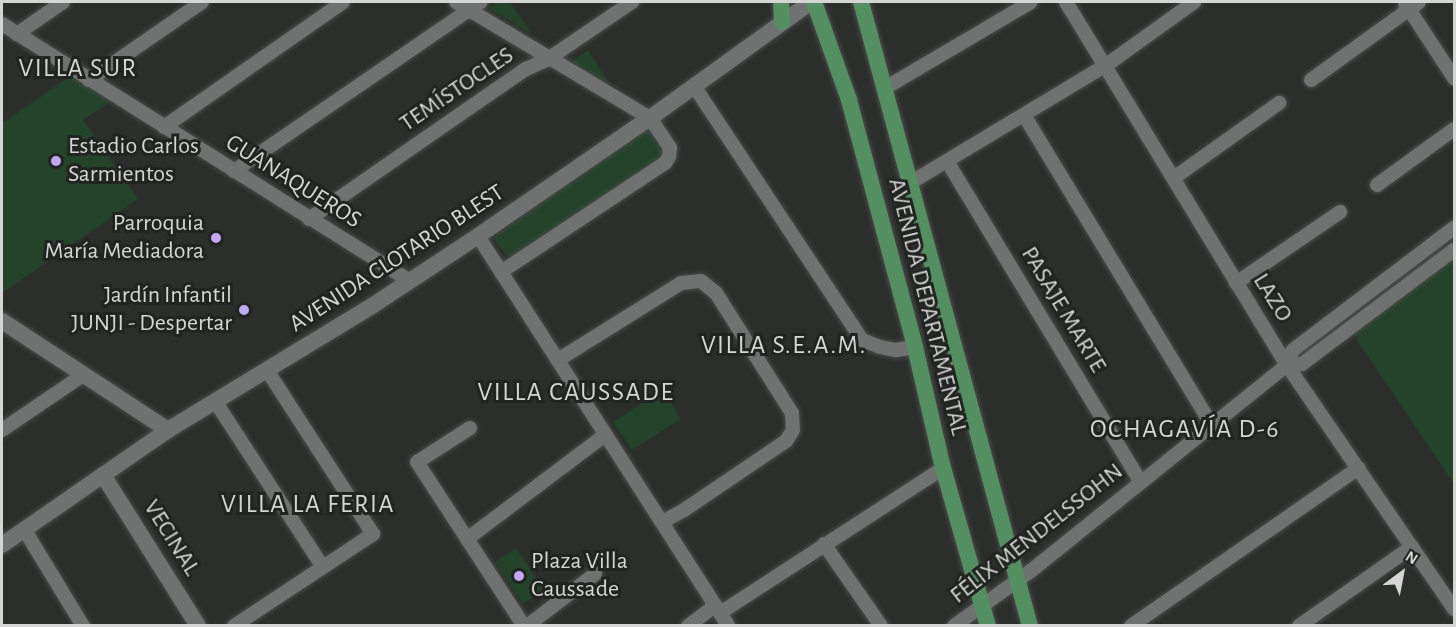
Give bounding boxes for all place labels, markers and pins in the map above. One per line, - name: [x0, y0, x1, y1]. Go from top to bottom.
- place label: Estadio Carlos Sarmientos: [68, 133, 199, 189]
- marker: Estadio Carlos Sarmientos: [49, 154, 63, 168]
- place label: Parroquia María Mediadora: [44, 210, 204, 266]
- marker: Parroquia María Mediadora: [209, 231, 223, 245]
- place label: Jardín Infantil JUNJI - Despertar: [71, 282, 232, 338]
- marker: Jardín Infantil JUNJI - Despertar: [237, 303, 251, 317]
- place label: Plaza Villa Caussade: [531, 548, 628, 604]
- marker: Plaza Villa Caussade: [512, 569, 526, 583]

